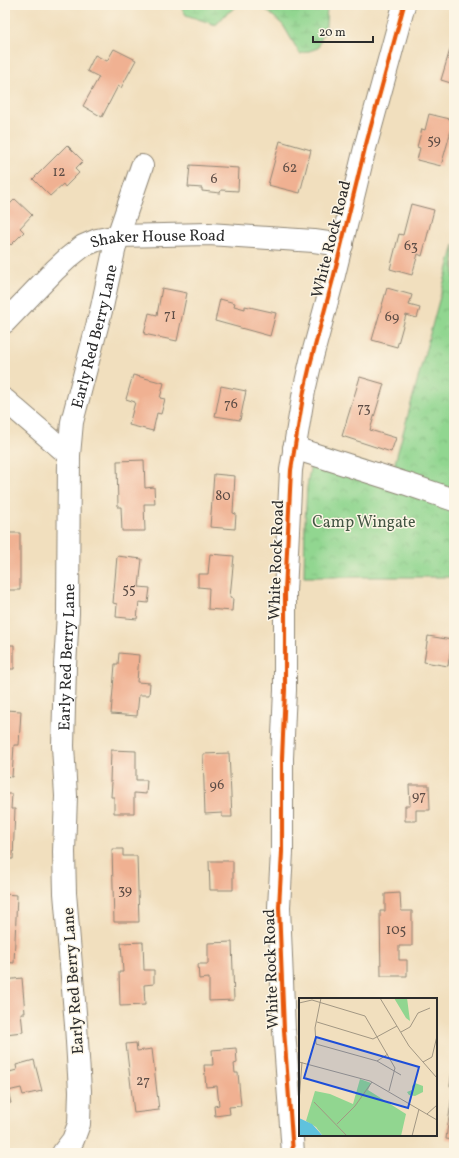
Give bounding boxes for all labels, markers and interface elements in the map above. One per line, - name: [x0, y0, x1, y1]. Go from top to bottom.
- scale bar: [313, 18, 373, 44]
- text: 20 m: [319, 25, 346, 41]
- house number: 59: [427, 131, 441, 150]
- house number: 62: [283, 159, 297, 178]
- house number: 12: [53, 163, 65, 182]
- house number: 6: [210, 170, 218, 189]
- street label: White Rock Road: [307, 178, 357, 301]
- street label: Shaker House Road: [87, 225, 226, 255]
- house number: 63: [404, 237, 418, 256]
- street label: Early Red Berry Lane: [67, 263, 124, 411]
- house number: 71: [164, 306, 176, 325]
- house number: 69: [385, 308, 399, 327]
- house number: 76: [224, 395, 238, 414]
- house number: 73: [357, 399, 371, 418]
- house number: 80: [215, 487, 231, 506]
- street label: White Rock Road: [264, 500, 290, 621]
- park label: Camp Wingate: [312, 512, 416, 534]
- house number: 55: [122, 580, 136, 599]
- street label: Early Red Berry Lane: [54, 584, 81, 731]
- house number: 96: [210, 776, 224, 795]
- house number: 97: [412, 787, 426, 806]
- house number: 39: [118, 881, 132, 900]
- street label: Early Red Berry Lane: [58, 907, 90, 1055]
- street label: White Rock Road: [259, 908, 285, 1029]
- house number: 105: [386, 921, 406, 940]
- inset map: [299, 998, 437, 1136]
- house number: 27: [136, 1072, 150, 1091]

